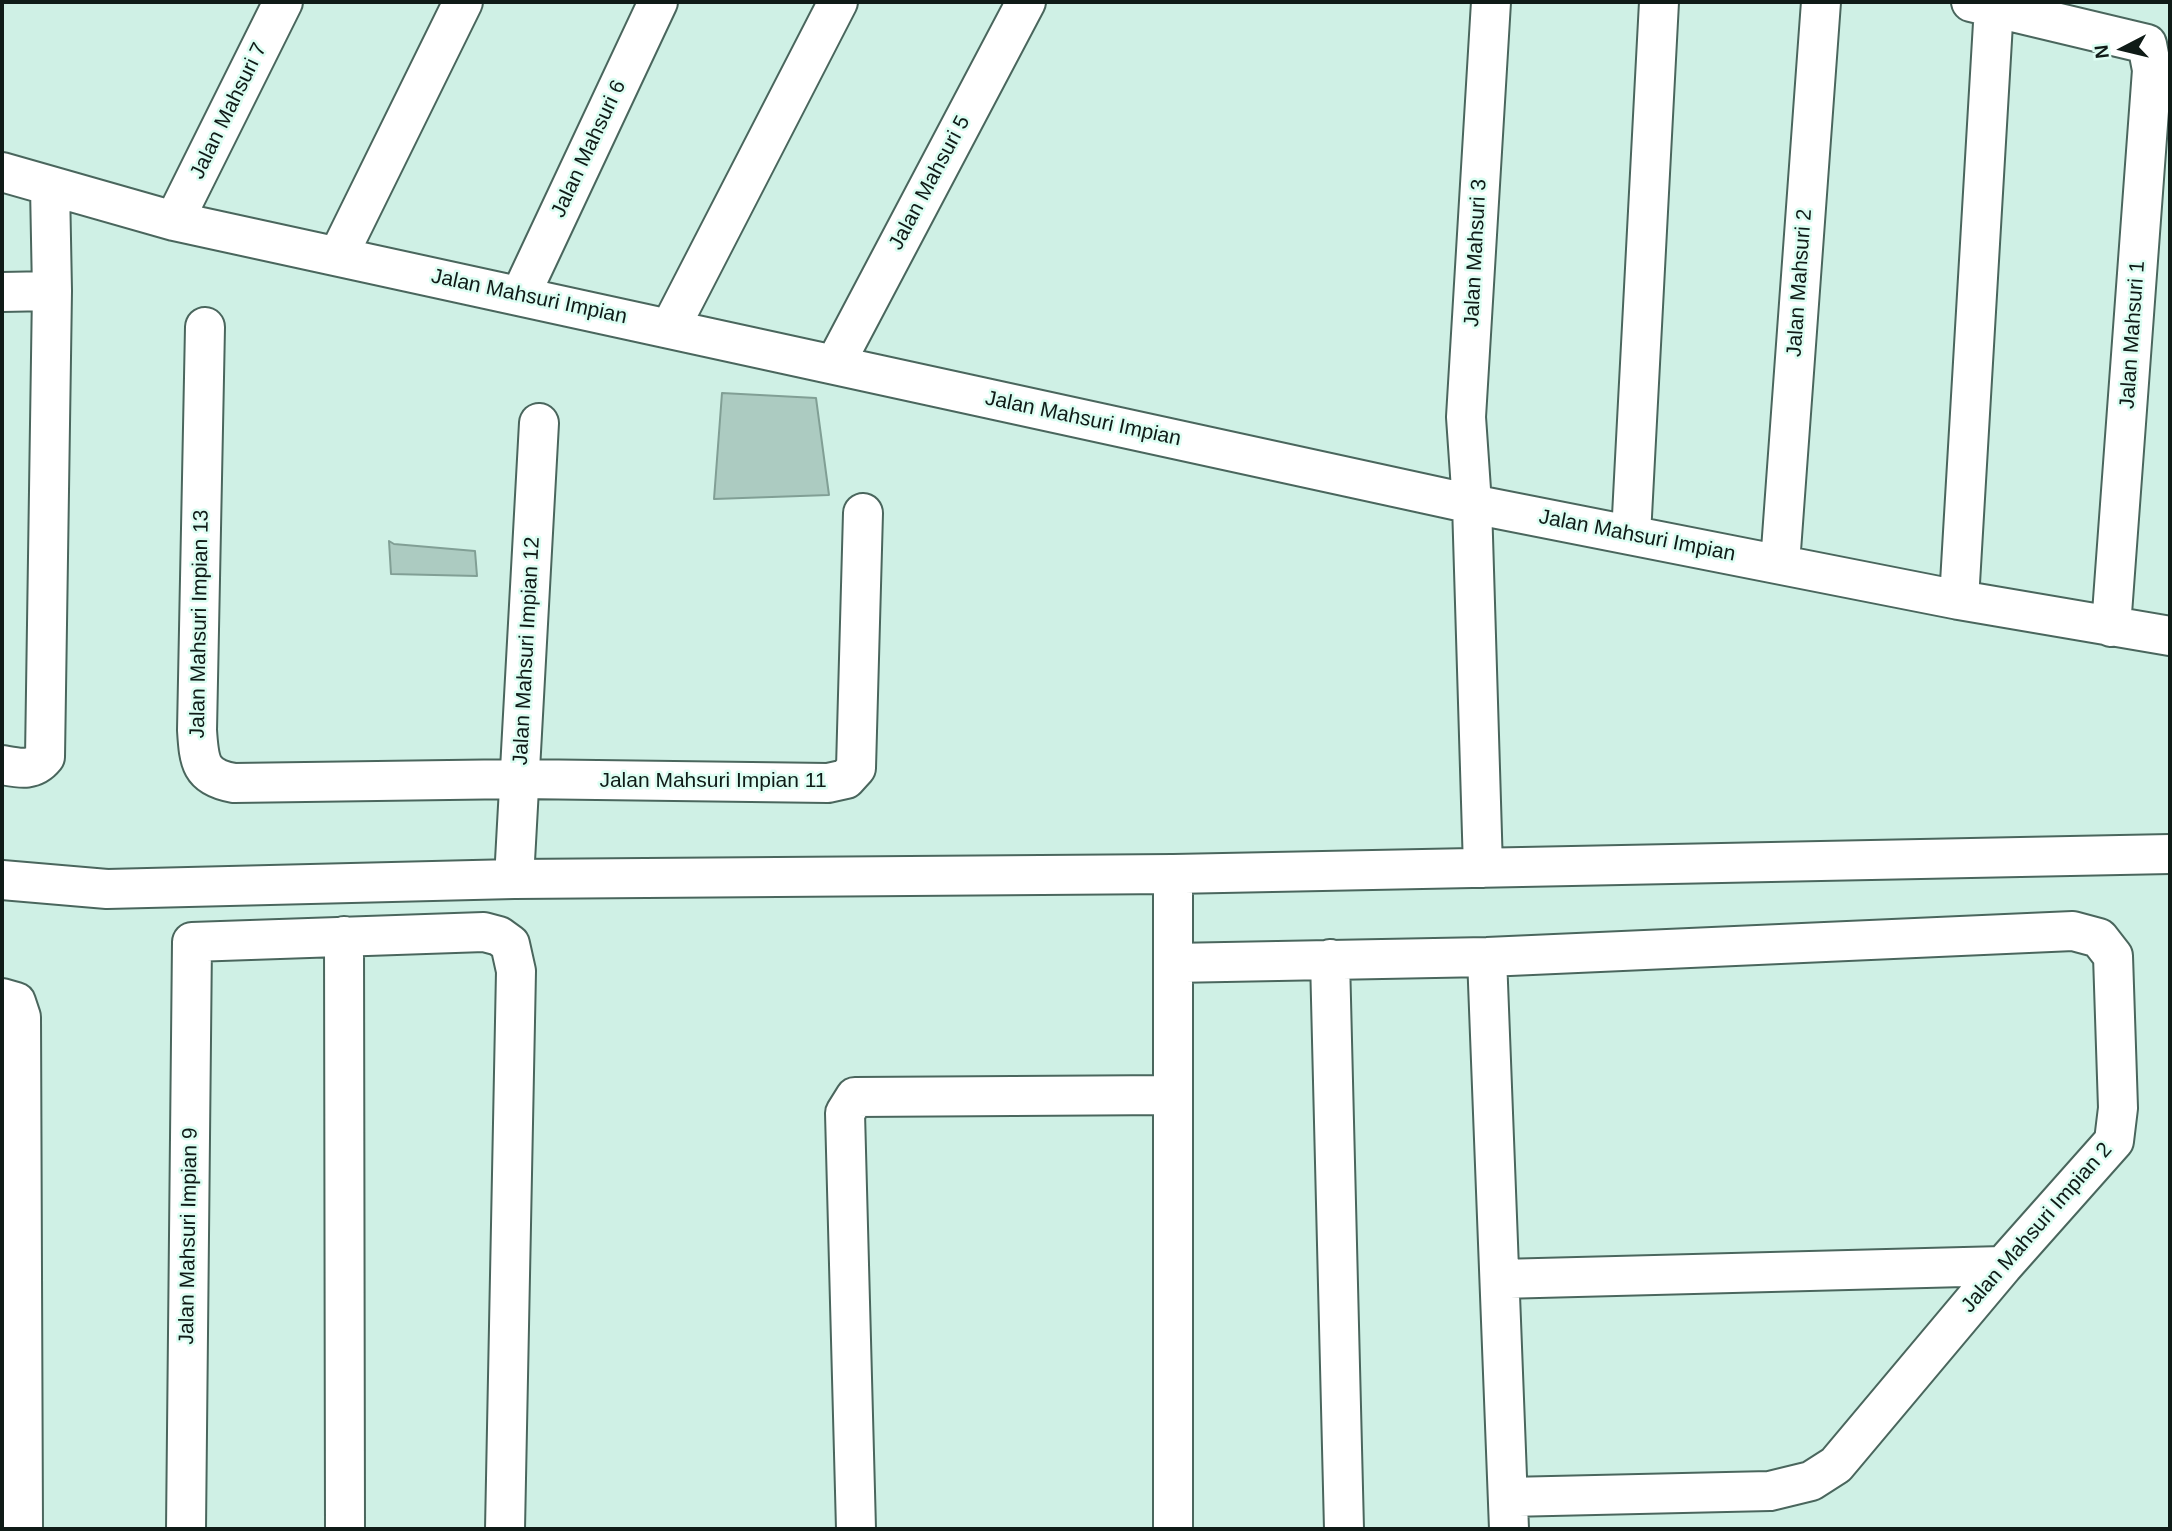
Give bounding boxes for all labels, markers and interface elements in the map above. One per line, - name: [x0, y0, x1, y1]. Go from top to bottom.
- north arrow: [2088, 14, 2158, 84]
- street label: Jalan Mahsuri 7: [185, 39, 273, 183]
- text: N: [2090, 44, 2113, 60]
- street label: Jalan Mahsuri 6: [546, 76, 632, 222]
- street label: Jalan Mahsuri 5: [884, 112, 976, 254]
- street label: Jalan Mahsuri 3: [1460, 178, 1492, 328]
- street label: Jalan Mahsuri 2: [1782, 208, 1818, 358]
- street label: Jalan Mahsuri 1: [2115, 260, 2151, 410]
- street label: Jalan Mahsuri Impian: [429, 264, 629, 330]
- street label: Jalan Mahsuri Impian: [983, 386, 1183, 452]
- street label: Jalan Mahsuri Impian: [1537, 505, 1737, 567]
- street label: Jalan Mahsuri Impian 13: [185, 509, 215, 739]
- street label: Jalan Mahsuri Impian 12: [508, 536, 546, 766]
- street label: Jalan Mahsuri Impian 11: [599, 768, 827, 794]
- street label: Jalan Mahsuri Impian 9: [175, 1127, 203, 1345]
- street label: Jalan Mahsuri Impian 2: [1956, 1138, 2118, 1318]

